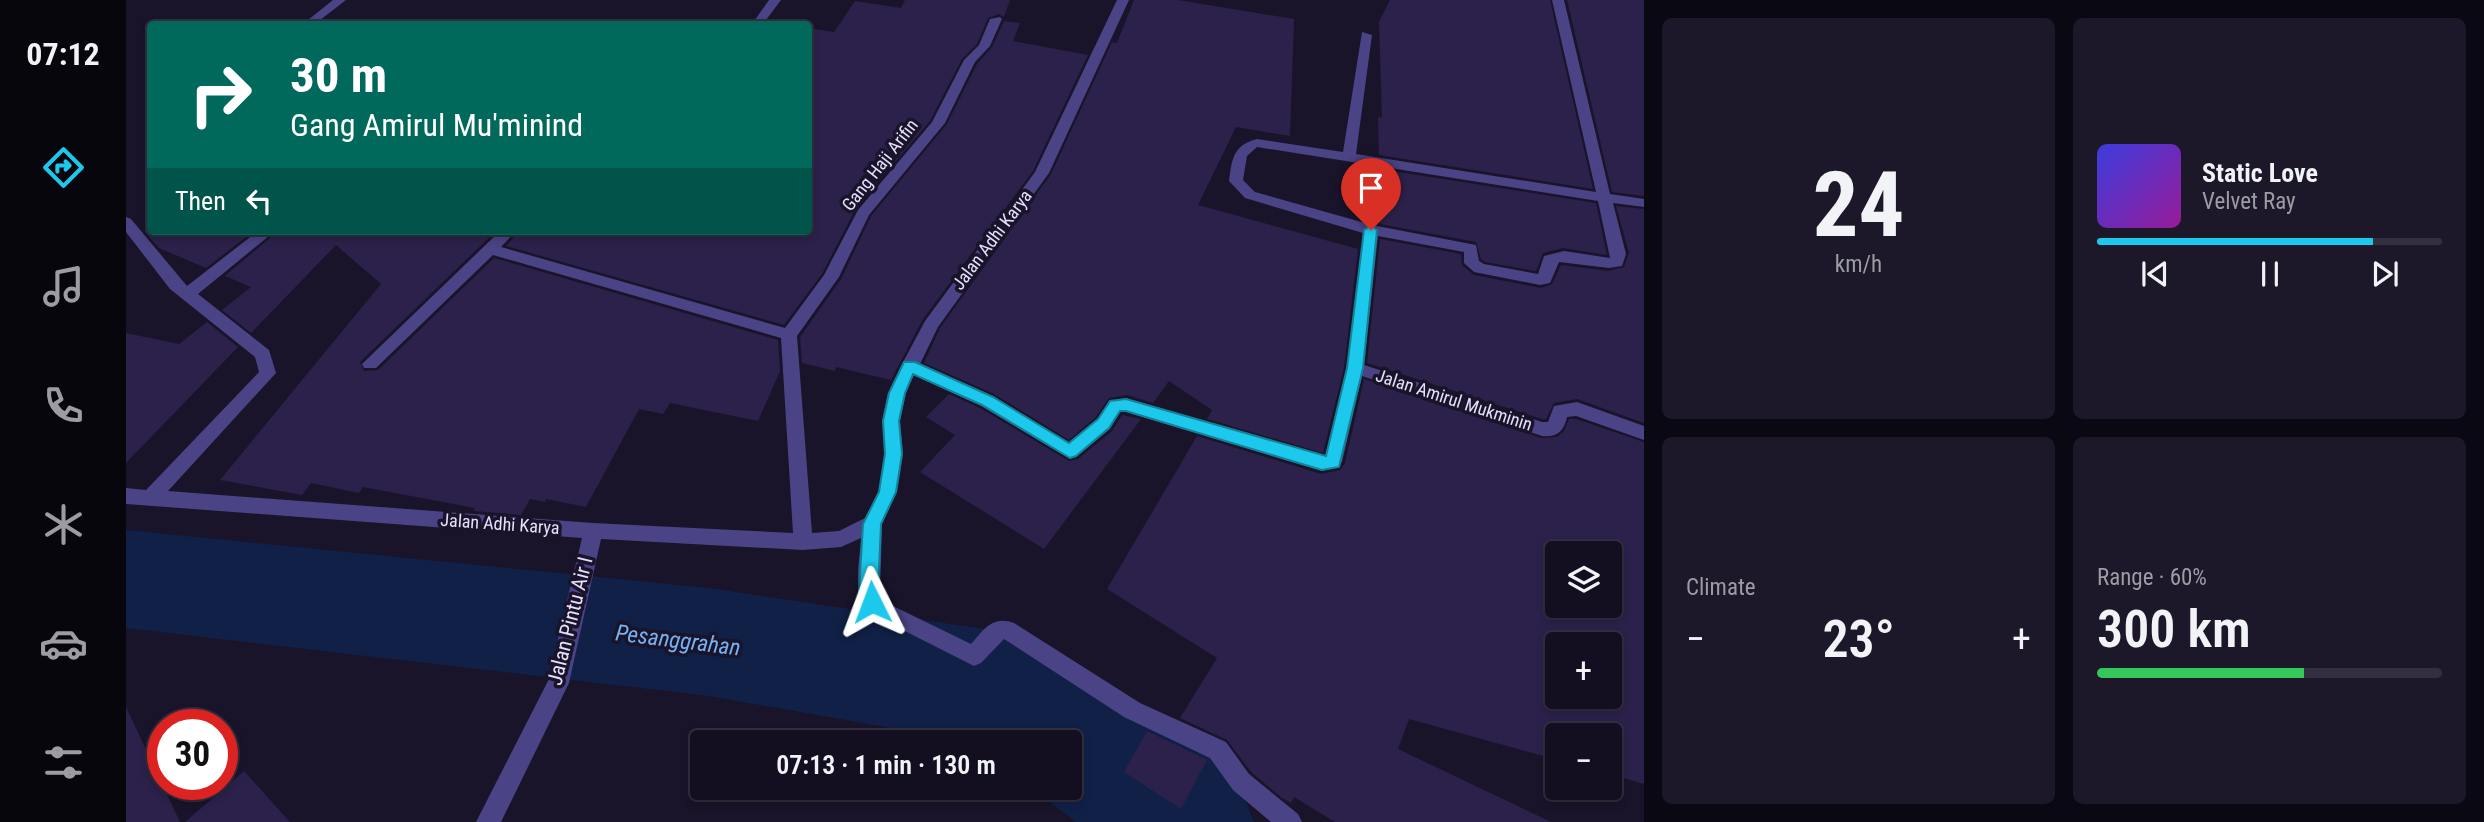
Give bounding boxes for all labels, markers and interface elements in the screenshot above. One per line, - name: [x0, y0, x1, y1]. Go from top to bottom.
- text: 07:12: [26, 35, 100, 73]
- text: 30 m: [290, 47, 387, 104]
- icon: right: [175, 49, 266, 140]
- text: Gang Amirul Mu'minind: [290, 106, 583, 144]
- street label: Gang Haji Arifin: [837, 115, 922, 215]
- icon: directions: [39, 143, 88, 192]
- text: 24: [1813, 152, 1904, 258]
- pin: [1341, 158, 1401, 230]
- text: Static Love: [2202, 158, 2318, 188]
- icon: arrive: [1352, 169, 1390, 207]
- icon: left: [240, 182, 278, 220]
- text: Then: [175, 186, 226, 216]
- street label: Jalan Adhi Karya: [947, 186, 1036, 294]
- text: Velvet Ray: [2202, 188, 2296, 215]
- text: km/h: [1835, 251, 1882, 278]
- icon: previous: [2136, 255, 2174, 293]
- icon: pause: [2251, 255, 2289, 293]
- icon: next: [2366, 255, 2404, 293]
- icon: music: [39, 262, 88, 311]
- street label: Jalan Amirul Mukminin: [1373, 364, 1535, 435]
- icon: phone: [39, 381, 88, 430]
- icon: climate: [39, 500, 88, 549]
- street label: Jalan Adhi Karya: [440, 509, 560, 538]
- map controls: [1545, 541, 1622, 800]
- button: layers: [1545, 541, 1622, 618]
- street label: Jalan Pintu Air I: [542, 554, 598, 688]
- text: Range · 60%: [2097, 564, 2207, 591]
- position arrow: [835, 565, 909, 639]
- text: Climate: [1686, 574, 1756, 601]
- text: 300 km: [2097, 599, 2251, 660]
- text: 23°: [1822, 609, 1895, 670]
- text: −: [1686, 617, 1705, 661]
- text: +: [2012, 617, 2031, 661]
- icon: car: [39, 619, 88, 668]
- water label: Pesanggrahan: [614, 619, 742, 662]
- button: +: [1545, 632, 1622, 709]
- speed limit sign: 30: [147, 709, 238, 800]
- button: −: [1545, 723, 1622, 800]
- icon: filters: [39, 738, 88, 787]
- text: 07:13 · 1 min · 130 m: [776, 750, 996, 780]

